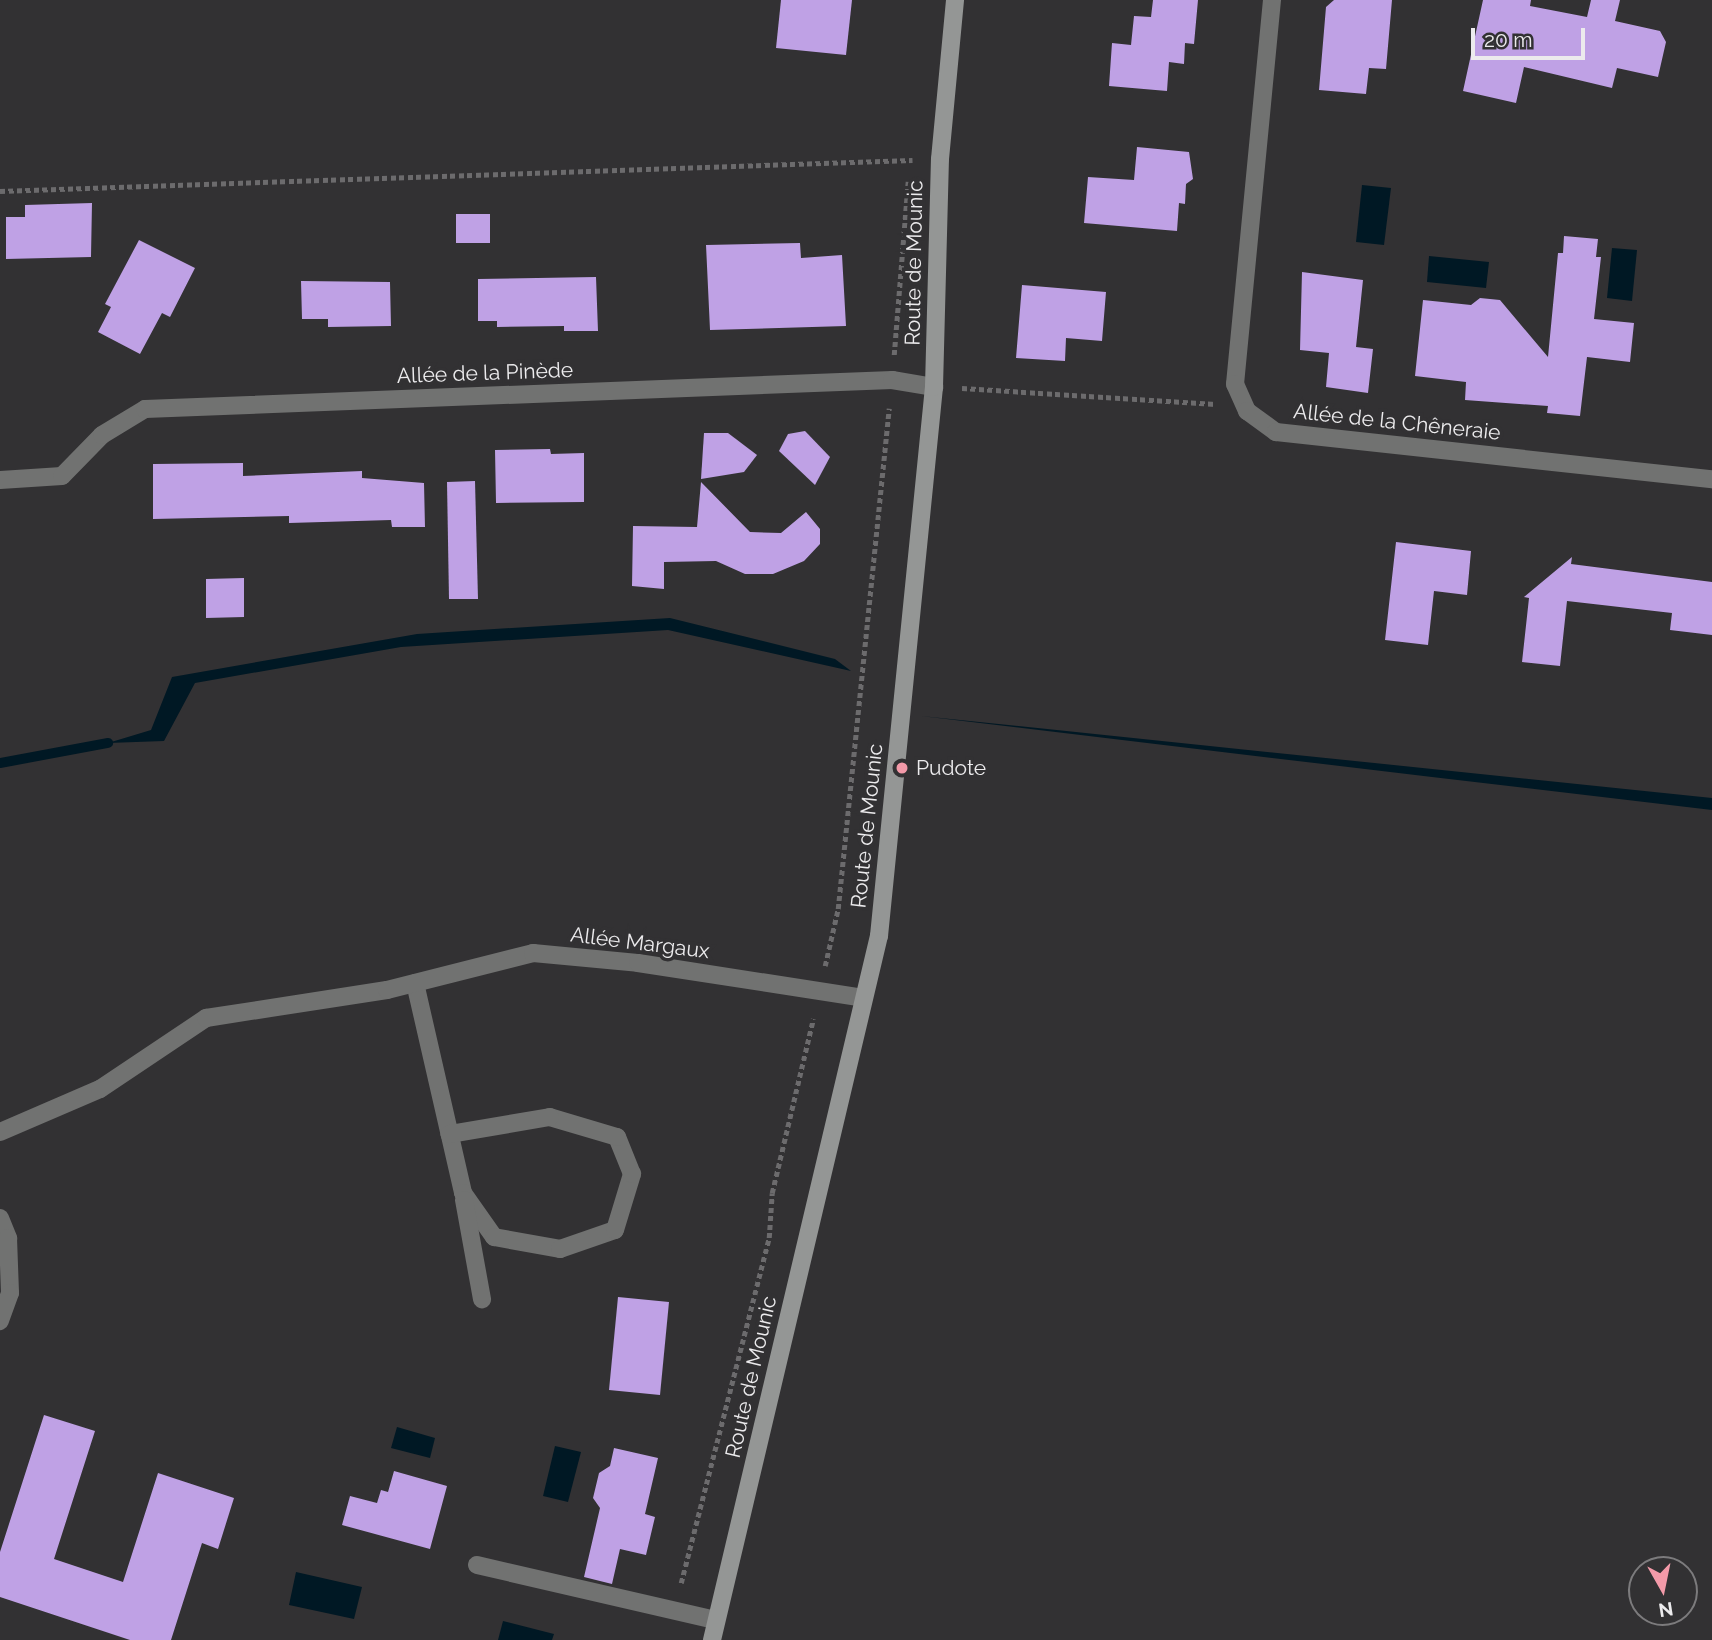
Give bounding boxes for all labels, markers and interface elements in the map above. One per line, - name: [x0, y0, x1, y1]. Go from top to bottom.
- scale bar: [1474, 14, 1588, 58]
- text: 20 m: [1484, 27, 1532, 52]
- street label: Route de Mounic: [900, 180, 928, 346]
- street label: Allée de la Pinède: [396, 357, 574, 389]
- street label: Allée de la Chêneraie: [1292, 399, 1502, 445]
- street label: Route de Mounic: [846, 743, 888, 909]
- place label: Pudote: [916, 755, 986, 781]
- marker: Pudote: [894, 760, 910, 776]
- street label: Allée Margaux: [569, 922, 711, 964]
- street label: Route de Mounic: [720, 1294, 782, 1460]
- north arrow: [1628, 1556, 1698, 1626]
- text: N: [1657, 1598, 1675, 1622]

